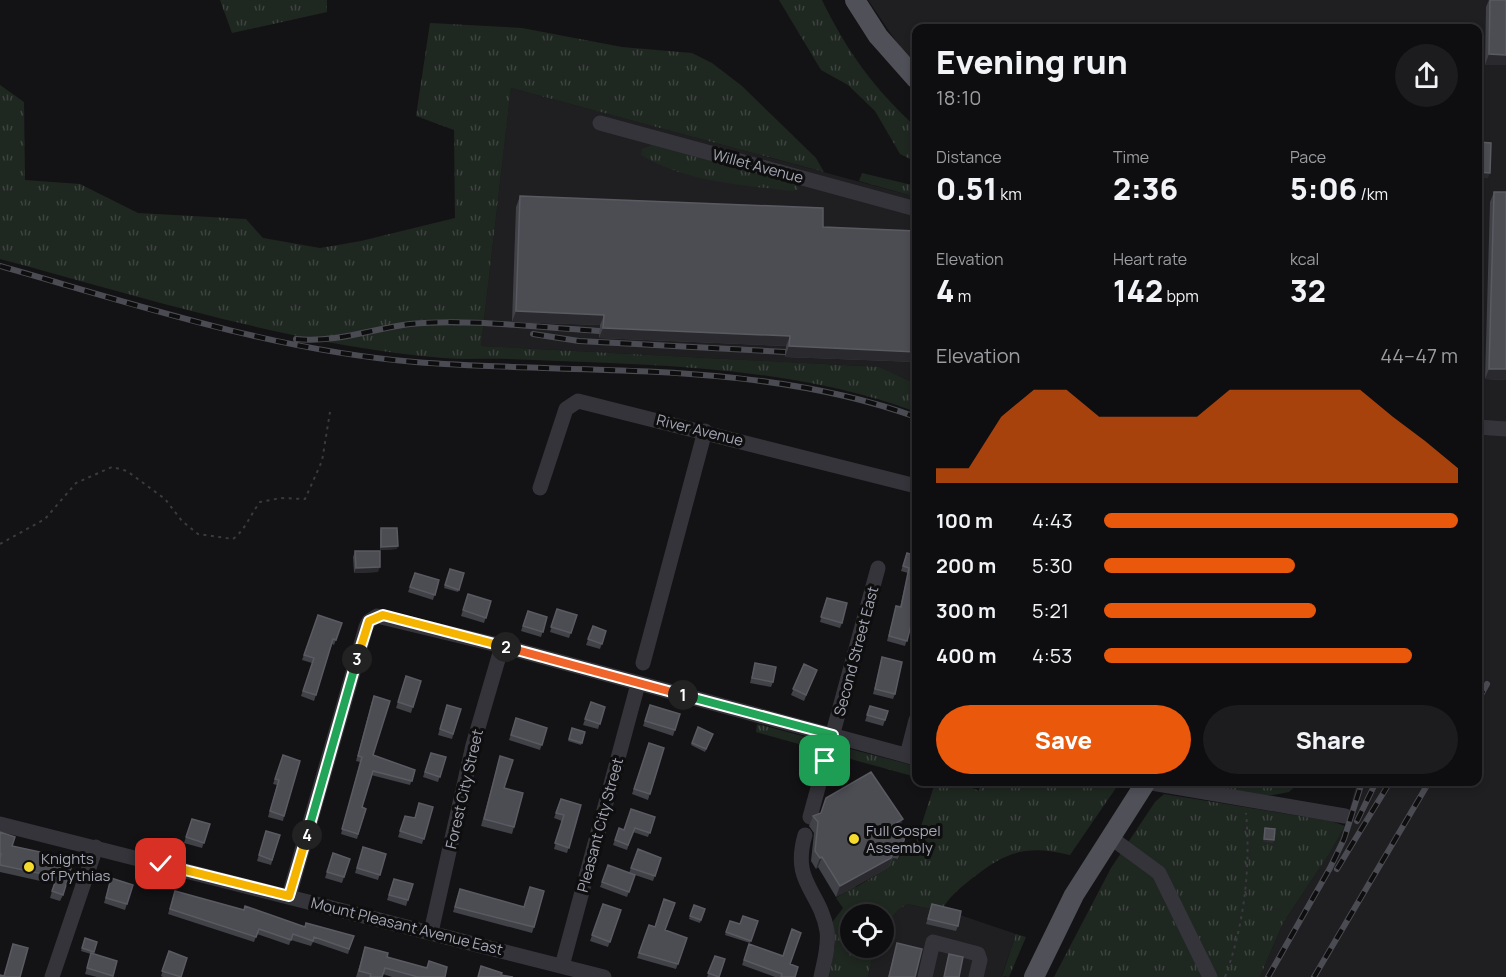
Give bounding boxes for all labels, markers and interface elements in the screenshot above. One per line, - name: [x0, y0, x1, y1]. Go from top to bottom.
- text: Evening run: [936, 39, 1128, 84]
- button: share: [1395, 44, 1458, 107]
- text: 18:10: [936, 84, 981, 111]
- street label: Willet Avenue: [710, 144, 806, 188]
- text: Distance: [936, 146, 1002, 168]
- text: Time: [1113, 146, 1149, 168]
- text: Pace: [1290, 146, 1326, 168]
- text: 0.51: [936, 168, 997, 209]
- text: 2:36: [1113, 168, 1178, 209]
- text: 5:06: [1290, 168, 1357, 209]
- text: km: [997, 183, 1022, 205]
- text: /km: [1357, 183, 1388, 205]
- text: Elevation: [936, 248, 1004, 270]
- text: Heart rate: [1113, 248, 1187, 270]
- text: kcal: [1290, 248, 1319, 270]
- text: 4: [936, 270, 954, 311]
- text: 142: [1113, 270, 1163, 311]
- text: 32: [1290, 270, 1326, 311]
- text: m: [954, 285, 971, 307]
- text: bpm: [1163, 285, 1199, 307]
- text: Elevation: [936, 342, 1020, 369]
- text: 44–47 m: [1380, 342, 1458, 369]
- street label: River Avenue: [654, 409, 746, 451]
- text: 100 m: [936, 507, 993, 534]
- text: 4:43: [1032, 507, 1073, 534]
- text: 200 m: [936, 552, 996, 579]
- text: 5:30: [1032, 552, 1073, 579]
- street label: Second Street East: [829, 584, 883, 718]
- text: 300 m: [936, 597, 996, 624]
- text: 5:21: [1032, 597, 1069, 624]
- pin: 2: [491, 632, 521, 662]
- text: 2: [501, 636, 511, 658]
- text: 400 m: [936, 642, 996, 669]
- text: 4:53: [1032, 642, 1072, 669]
- pin: 3: [342, 644, 372, 674]
- text: 3: [352, 648, 362, 670]
- pin: 1: [668, 680, 698, 710]
- text: 1: [679, 684, 687, 706]
- button: Save: [936, 705, 1191, 774]
- button: Share: [1203, 705, 1458, 774]
- street label: Forest City Street: [440, 727, 488, 851]
- pin: [799, 735, 850, 786]
- icon: arrive: [808, 744, 841, 777]
- street label: Pleasant City Street: [572, 755, 628, 895]
- pin: 4: [292, 820, 322, 850]
- place label: Full Gospel Assembly: [866, 820, 941, 858]
- text: 4: [302, 824, 312, 846]
- marker: Full Gospel Assembly: [847, 832, 861, 846]
- pin: [135, 838, 186, 889]
- icon: check: [144, 847, 177, 880]
- place label: Knights of Pythias: [41, 848, 111, 886]
- marker: Knights of Pythias: [22, 860, 36, 874]
- street label: Mount Pleasant Avenue East: [309, 892, 505, 960]
- map controls: [840, 904, 894, 958]
- button: locate: [840, 904, 894, 958]

